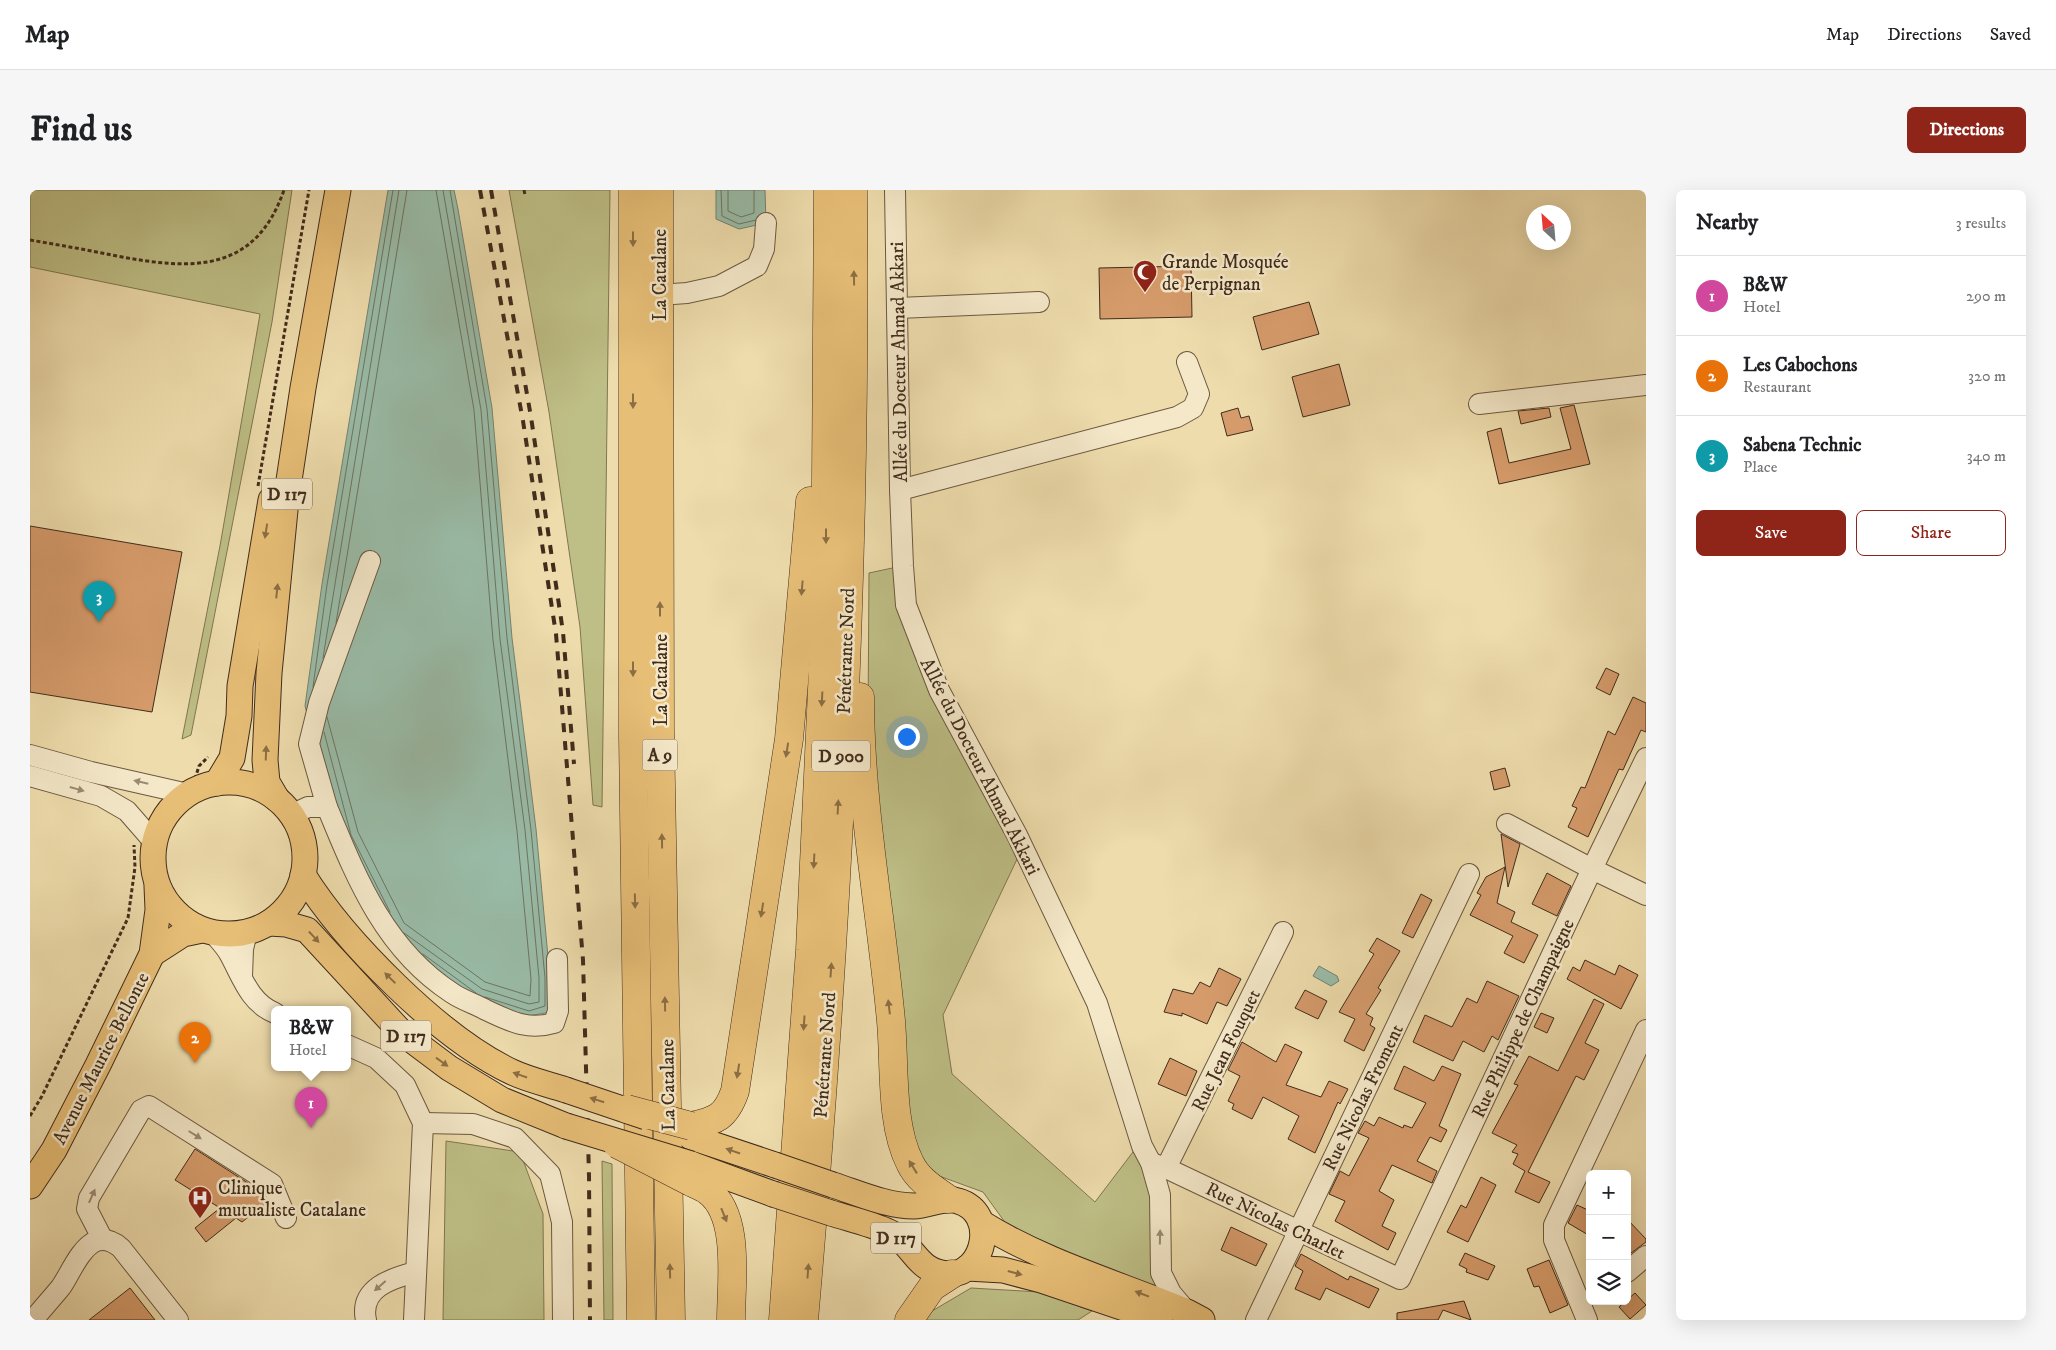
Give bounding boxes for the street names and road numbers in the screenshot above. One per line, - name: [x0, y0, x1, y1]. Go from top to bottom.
- street label: La Catalane: [649, 229, 672, 321]
- street label: Allée du Docteur Ahmad Akkari: [886, 241, 913, 483]
- road number: D 117: [262, 478, 312, 510]
- street label: Pénétrante Nord: [833, 587, 860, 715]
- street label: La Catalane: [650, 634, 673, 726]
- street label: Allée du Docteur Ahmad Akkari: [915, 654, 1045, 879]
- road number: A 9: [642, 740, 678, 770]
- road number: D 900: [812, 740, 870, 772]
- street label: Rue Philippe de Champaigne: [1467, 915, 1580, 1122]
- street label: Avenue Maurice Bellonte: [48, 969, 155, 1148]
- street label: Rue Jean Fouquet: [1187, 986, 1267, 1116]
- street label: Pénétrante Nord: [810, 991, 841, 1119]
- road number: D 117: [381, 1020, 431, 1051]
- street label: Rue Nicolas Froment: [1318, 1021, 1409, 1175]
- street label: La Catalane: [656, 1039, 681, 1131]
- street label: Rue Nicolas Charlet: [1202, 1178, 1349, 1265]
- road number: D 117: [871, 1222, 921, 1254]

